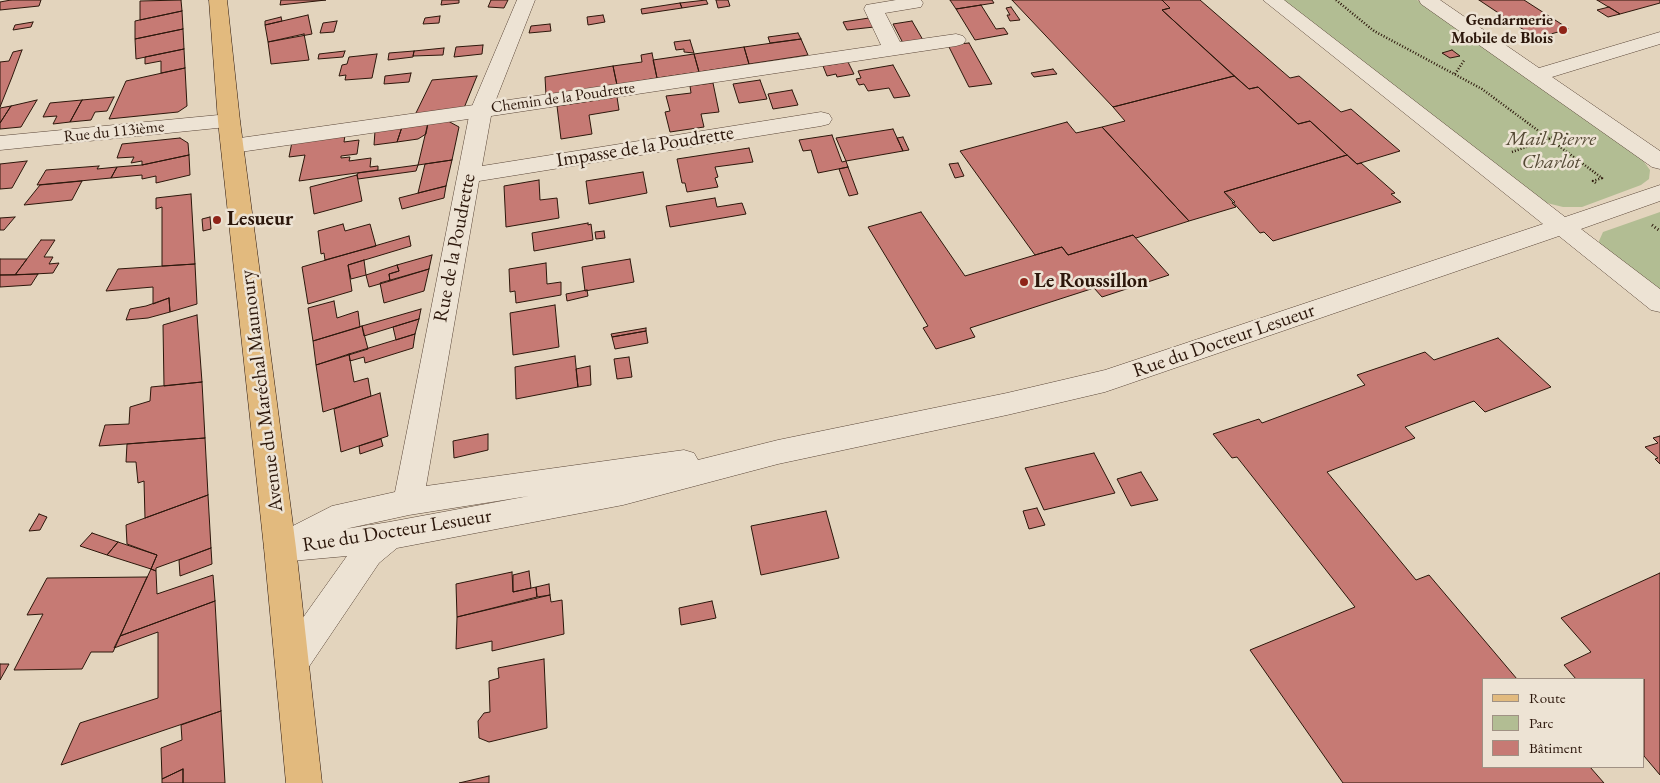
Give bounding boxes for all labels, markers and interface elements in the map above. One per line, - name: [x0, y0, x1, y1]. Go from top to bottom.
- place label: Gendarmerie Mobile de Blois: [1451, 11, 1553, 49]
- marker: Gendarmerie Mobile de Blois: [1557, 24, 1569, 36]
- street label: Chemin de la Poudrette: [490, 78, 636, 118]
- street label: Rue du 113ième: [63, 117, 165, 147]
- street label: Impasse de la Poudrette: [555, 121, 735, 173]
- park label: Mail Pierre Charlot: [1506, 128, 1596, 175]
- street label: Rue de la Poudrette: [429, 172, 481, 324]
- place label: Lesueur: [227, 208, 293, 232]
- marker: Lesueur: [211, 214, 223, 226]
- street label: Avenue du Maréchal Maunoury: [235, 269, 289, 513]
- place label: Le Roussillon: [1034, 270, 1148, 294]
- marker: Le Roussillon: [1018, 276, 1030, 288]
- street label: Rue du Docteur Lesueur: [1130, 299, 1318, 383]
- street label: Rue du Docteur Lesueur: [301, 504, 493, 558]
- legend: [1482, 678, 1645, 768]
- text: Route: [1529, 688, 1566, 707]
- text: Parc: [1529, 713, 1554, 732]
- text: Bâtiment: [1529, 738, 1582, 757]

